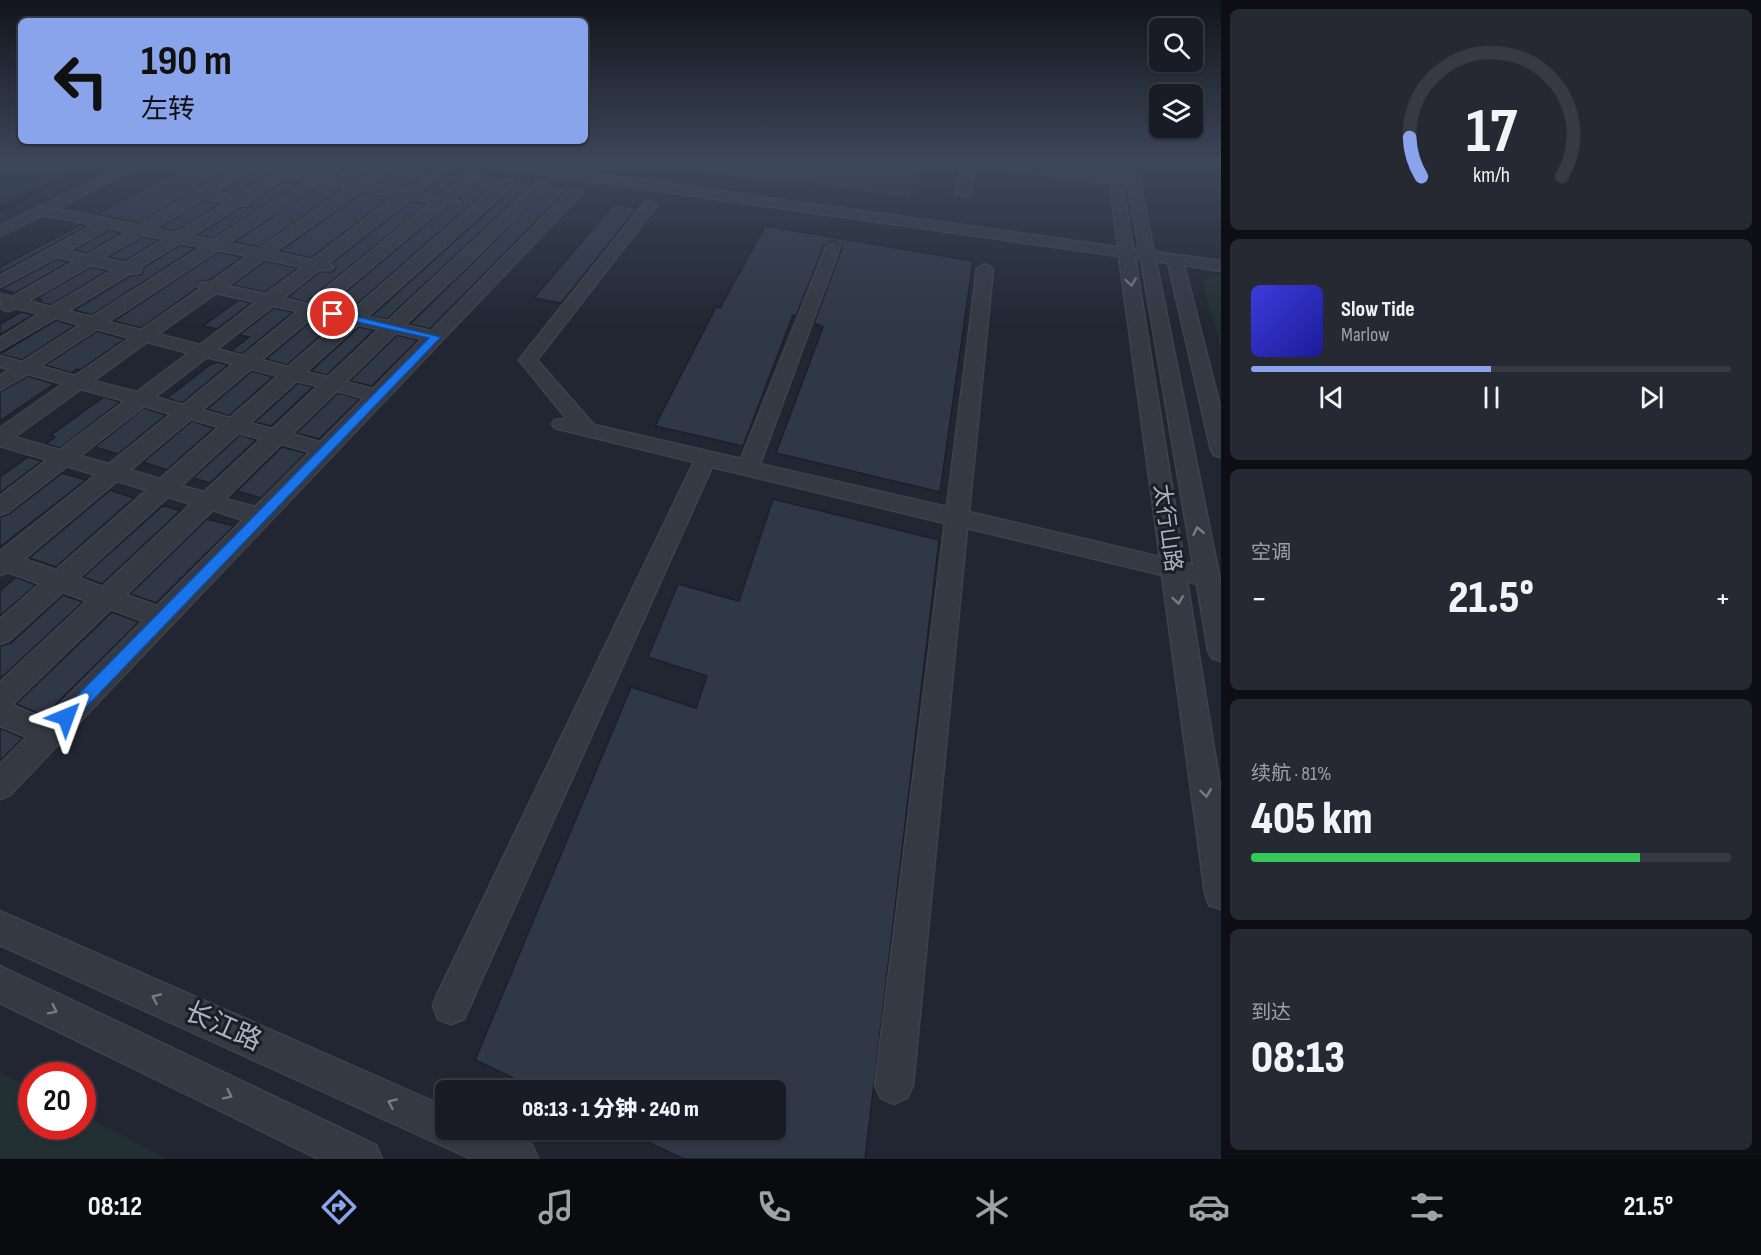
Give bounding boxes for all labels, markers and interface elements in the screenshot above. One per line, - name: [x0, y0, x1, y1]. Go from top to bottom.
- map controls: [1149, 18, 1203, 138]
- button: search: [1149, 18, 1203, 72]
- text: 190 m: [141, 36, 232, 87]
- icon: left: [42, 42, 120, 120]
- button: layers: [1149, 84, 1203, 138]
- text: 左转: [141, 94, 195, 126]
- text: 17: [1465, 95, 1517, 170]
- text: km/h: [1472, 163, 1510, 188]
- one-way arrow: [1124, 278, 1136, 287]
- pin: [307, 288, 358, 339]
- text: Slow Tide: [1341, 296, 1415, 323]
- icon: arrive: [316, 297, 349, 330]
- text: Marlow: [1341, 323, 1389, 347]
- icon: previous: [1315, 381, 1348, 414]
- icon: pause: [1475, 381, 1508, 414]
- icon: next: [1635, 381, 1668, 414]
- street label: 太行山路: [1148, 483, 1186, 573]
- one-way arrow: [1192, 526, 1205, 536]
- text: 空调: [1251, 541, 1291, 565]
- text: 21.5°: [1448, 571, 1534, 626]
- text: −: [1251, 579, 1267, 619]
- text: +: [1715, 579, 1731, 619]
- one-way arrow: [1171, 595, 1183, 605]
- position arrow: [34, 685, 98, 749]
- text: 续航 · 81%: [1251, 762, 1332, 786]
- one-way arrow: [1200, 788, 1212, 797]
- text: 405 km: [1251, 792, 1372, 847]
- one-way arrow: [152, 993, 163, 1005]
- street label: 长江路: [179, 996, 267, 1058]
- text: 到达: [1251, 1001, 1291, 1025]
- one-way arrow: [46, 1002, 57, 1014]
- text: 08:13: [1251, 1031, 1345, 1086]
- speed limit sign: 20: [18, 1062, 96, 1140]
- one-way arrow: [222, 1087, 233, 1099]
- text: 08:13 · 1 分钟 · 240 m: [522, 1096, 699, 1123]
- one-way arrow: [387, 1098, 398, 1110]
- icon: directions: [318, 1186, 360, 1228]
- icon: music: [535, 1186, 577, 1228]
- icon: phone: [753, 1186, 795, 1228]
- icon: climate: [971, 1186, 1013, 1228]
- icon: car: [1188, 1186, 1230, 1228]
- icon: filters: [1406, 1186, 1448, 1228]
- text: 08:12: [88, 1191, 142, 1223]
- text: 21.5°: [1624, 1191, 1673, 1223]

